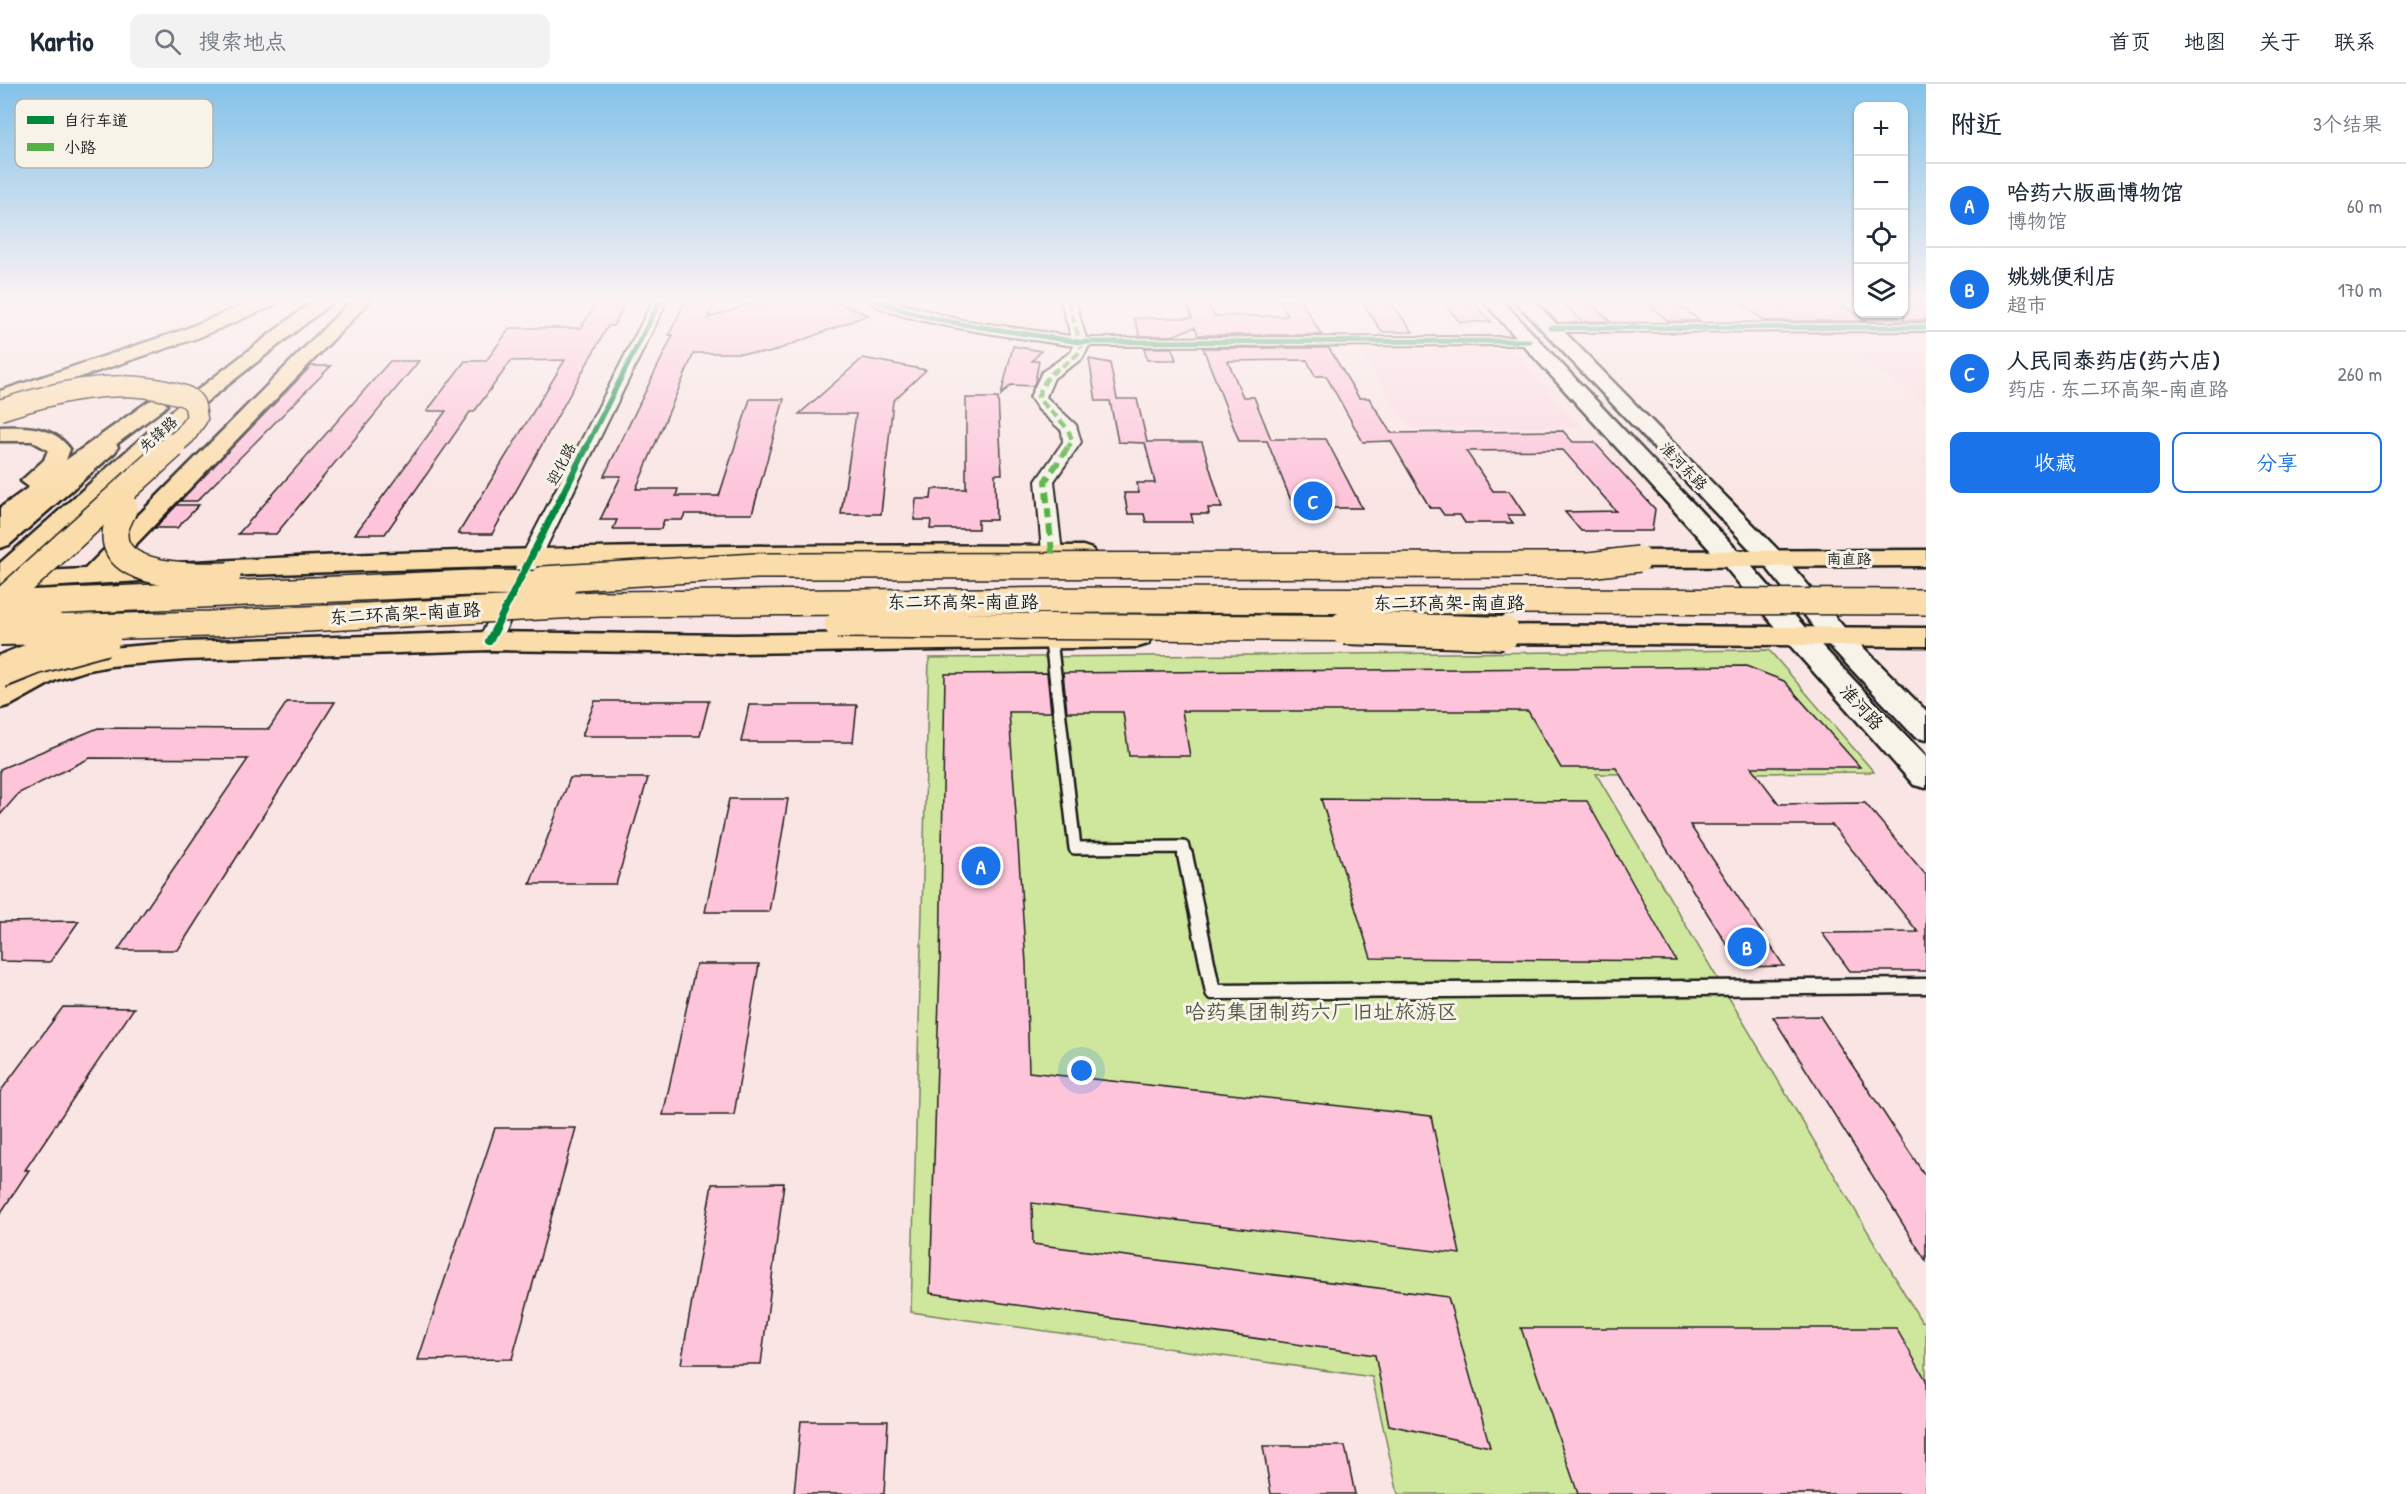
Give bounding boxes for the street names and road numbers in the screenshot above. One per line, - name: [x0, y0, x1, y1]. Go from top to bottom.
- street label: 先锋路: [134, 411, 182, 457]
- street label: 淮河东路: [1656, 437, 1712, 495]
- street label: 迎化路: [541, 439, 581, 489]
- street label: 南直路: [1826, 548, 1872, 569]
- street label: 东二环高架-南直路: [887, 589, 1039, 614]
- street label: 东二环高架-南直路: [1373, 590, 1525, 615]
- street label: 东二环高架-南直路: [329, 597, 481, 629]
- street label: 淮河路: [1835, 679, 1889, 735]

